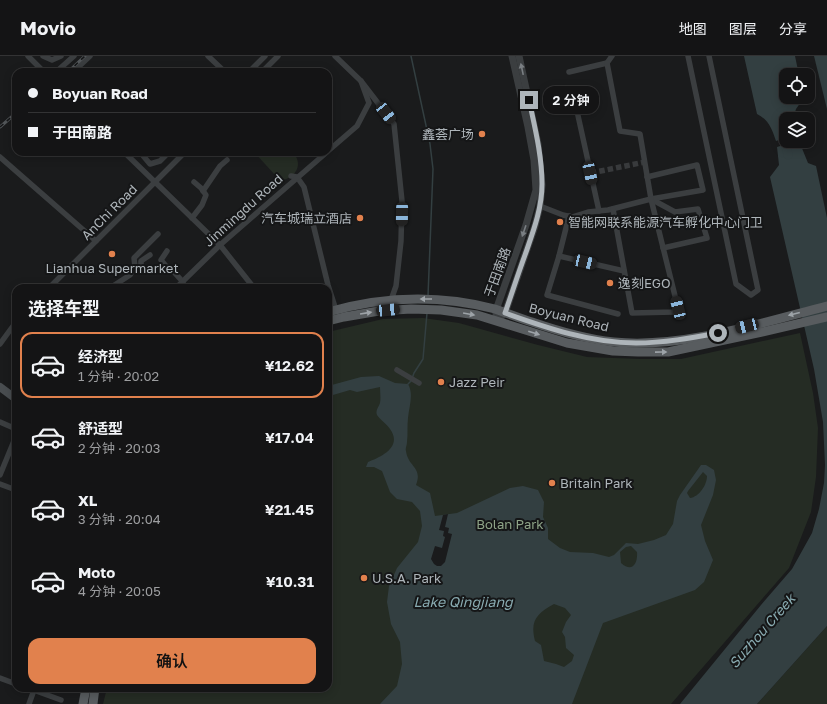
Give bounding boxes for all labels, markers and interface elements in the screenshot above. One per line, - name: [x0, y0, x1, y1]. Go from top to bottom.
- text: Movio: [20, 16, 76, 39]
- text: 地图: [679, 20, 707, 37]
- text: 图层: [729, 20, 757, 37]
- text: 分享: [779, 20, 807, 37]
- one-way arrow: [518, 63, 524, 75]
- map controls: [779, 68, 815, 148]
- button: locate: [779, 68, 815, 104]
- text: Boyuan Road: [52, 84, 148, 102]
- callout: 2 分钟: [543, 86, 599, 114]
- route end: [520, 91, 538, 109]
- text: 2 分钟: [552, 92, 590, 108]
- car: [374, 100, 398, 126]
- button: layers: [779, 112, 815, 148]
- text: 于田南路: [52, 123, 112, 141]
- place label: 鑫荟广场: [422, 126, 474, 142]
- marker: 鑫荟广场: [477, 129, 487, 139]
- car: [582, 160, 598, 186]
- street label: Jinmingdu Road: [200, 170, 286, 250]
- street label: AnChi Road: [78, 181, 140, 243]
- car: [396, 202, 408, 226]
- place label: 汽车城瑞立酒店: [261, 210, 352, 226]
- marker: 汽车城瑞立酒店: [355, 213, 365, 223]
- place label: 智能网联系能源汽车孵化中心门卫: [568, 214, 763, 230]
- marker: 智能网联系能源汽车孵化中心门卫: [555, 217, 565, 227]
- one-way arrow: [521, 225, 527, 237]
- street label: 于田南路: [481, 245, 513, 299]
- marker: Lianhua Supermarket: [107, 249, 117, 259]
- car: [572, 253, 598, 271]
- place label: Lianhua Supermarket: [45, 260, 179, 276]
- place label: 逸刻EGO: [618, 275, 671, 291]
- marker: 逸刻EGO: [605, 278, 615, 288]
- car: [669, 295, 687, 321]
- one-way arrow: [419, 296, 432, 302]
- text: 选择车型: [28, 297, 100, 319]
- street label: Boyuan Road: [527, 299, 611, 335]
- car: [376, 303, 400, 317]
- one-way arrow: [360, 310, 372, 316]
- one-way arrow: [463, 311, 475, 317]
- one-way arrow: [788, 312, 800, 318]
- car: [734, 317, 760, 335]
- route start: [709, 324, 727, 342]
- one-way arrow: [528, 330, 540, 336]
- icon: car: [30, 347, 66, 383]
- text: 经济型: [78, 347, 123, 365]
- one-way arrow: [655, 349, 668, 355]
- text: ¥12.62: [265, 356, 314, 374]
- text: 1 分钟 · 20:02: [78, 368, 159, 384]
- place label: Jazz Peir: [449, 374, 505, 390]
- marker: Jazz Peir: [436, 377, 446, 387]
- icon: car: [30, 419, 66, 455]
- text: 舒适型: [78, 419, 123, 437]
- text: ¥17.04: [265, 428, 314, 446]
- text: 2 分钟 · 20:03: [78, 440, 160, 456]
- place label: Britain Park: [560, 475, 633, 491]
- marker: Britain Park: [547, 478, 557, 488]
- icon: car: [30, 491, 66, 527]
- text: XL: [78, 491, 97, 509]
- text: ¥21.45: [265, 500, 314, 518]
- text: 3 分钟 · 20:04: [78, 511, 161, 527]
- park label: Bolan Park: [476, 516, 544, 532]
- icon: car: [30, 563, 66, 599]
- text: Moto: [78, 563, 115, 581]
- place label: U.S.A. Park: [372, 570, 442, 586]
- text: ¥10.31: [266, 572, 314, 590]
- marker: U.S.A. Park: [359, 573, 369, 583]
- text: 4 分钟 · 20:05: [78, 583, 161, 599]
- water label: Suzhou Creek: [725, 589, 800, 671]
- water label: Lake Qingjiang: [413, 593, 514, 610]
- button: 确认: [28, 638, 316, 684]

